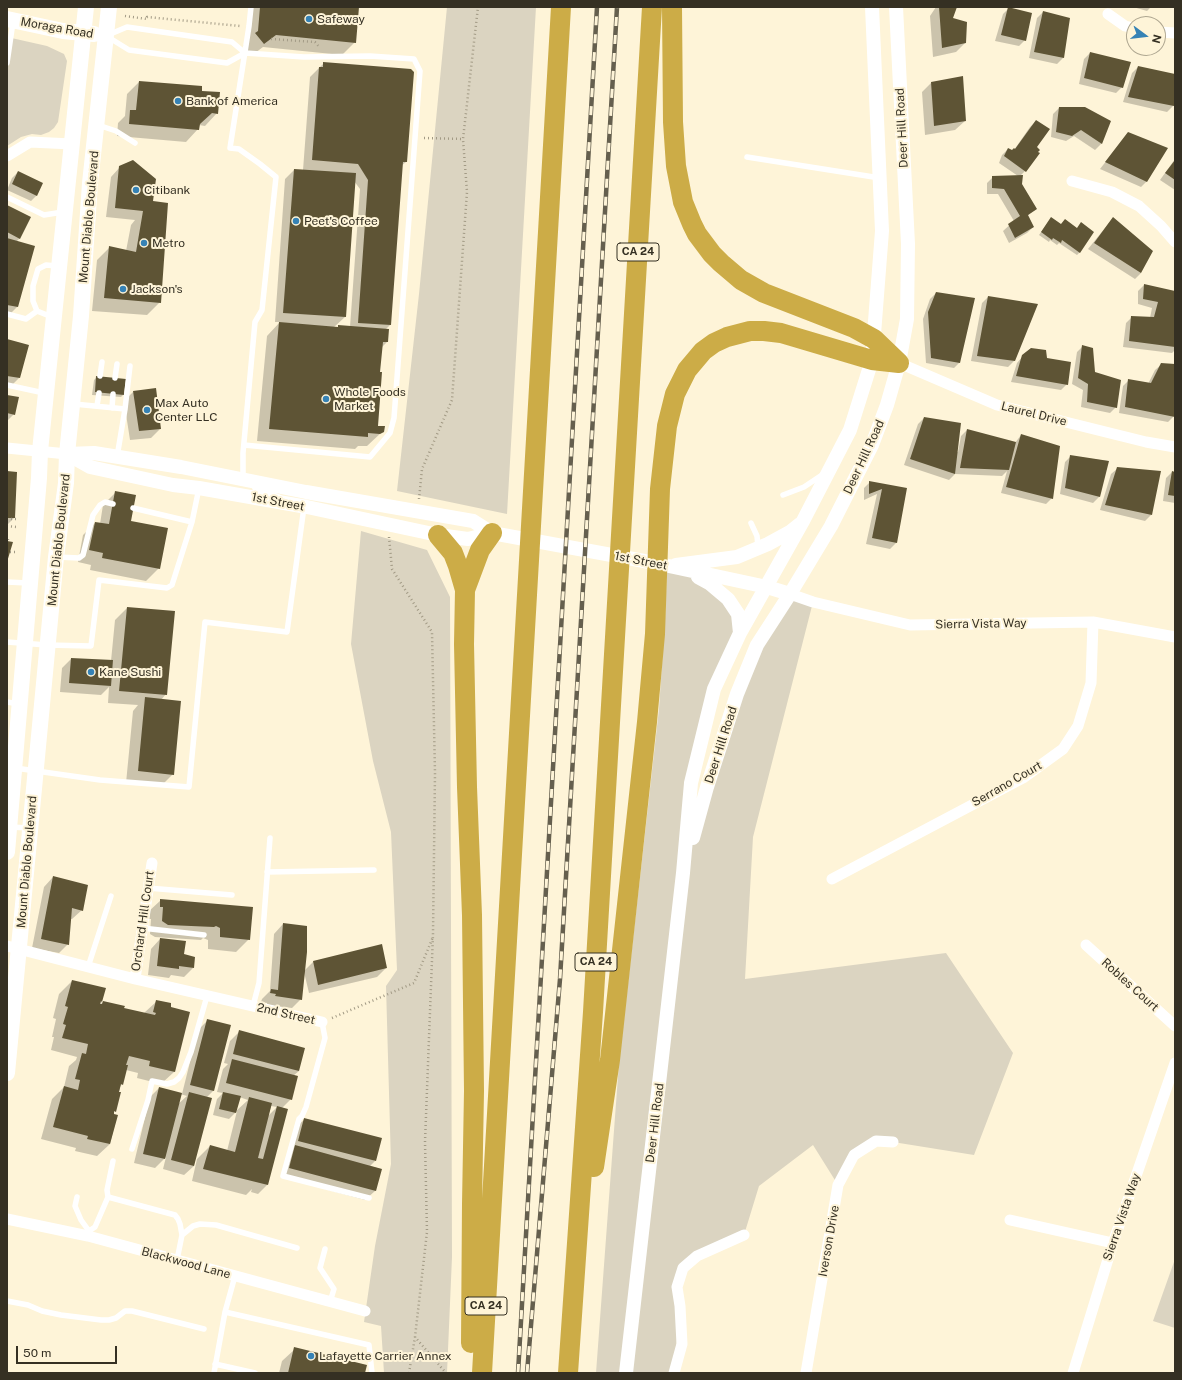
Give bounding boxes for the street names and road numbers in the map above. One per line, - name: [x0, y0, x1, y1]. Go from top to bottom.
- street label: Moraga Road: [19, 15, 95, 41]
- street label: Deer Hill Road: [893, 88, 911, 168]
- street label: Mount Diablo Boulevard: [76, 150, 102, 284]
- road number: CA 24: [617, 243, 659, 261]
- street label: Laurel Drive: [1000, 399, 1068, 429]
- street label: Deer Hill Road: [841, 418, 887, 496]
- street label: Mount Diablo Boulevard: [45, 473, 73, 607]
- street label: 1st Street: [250, 490, 306, 514]
- street label: 1st Street: [613, 549, 669, 573]
- street label: Sierra Vista Way: [935, 616, 1027, 632]
- street label: Deer Hill Road: [702, 705, 740, 785]
- street label: Serrano Court: [969, 758, 1045, 810]
- street label: Mount Diablo Boulevard: [14, 795, 40, 929]
- street label: Orchard Hill Court: [129, 870, 157, 972]
- road number: CA 24: [575, 953, 617, 971]
- street label: Robles Court: [1098, 956, 1162, 1014]
- street label: 2nd Street: [256, 1000, 316, 1028]
- street label: Deer Hill Road: [643, 1082, 667, 1164]
- street label: Sierra Vista Way: [1100, 1171, 1144, 1263]
- street label: Iverson Drive: [816, 1204, 842, 1278]
- street label: Blackwood Lane: [140, 1244, 232, 1282]
- road number: CA 24: [465, 1297, 507, 1315]

